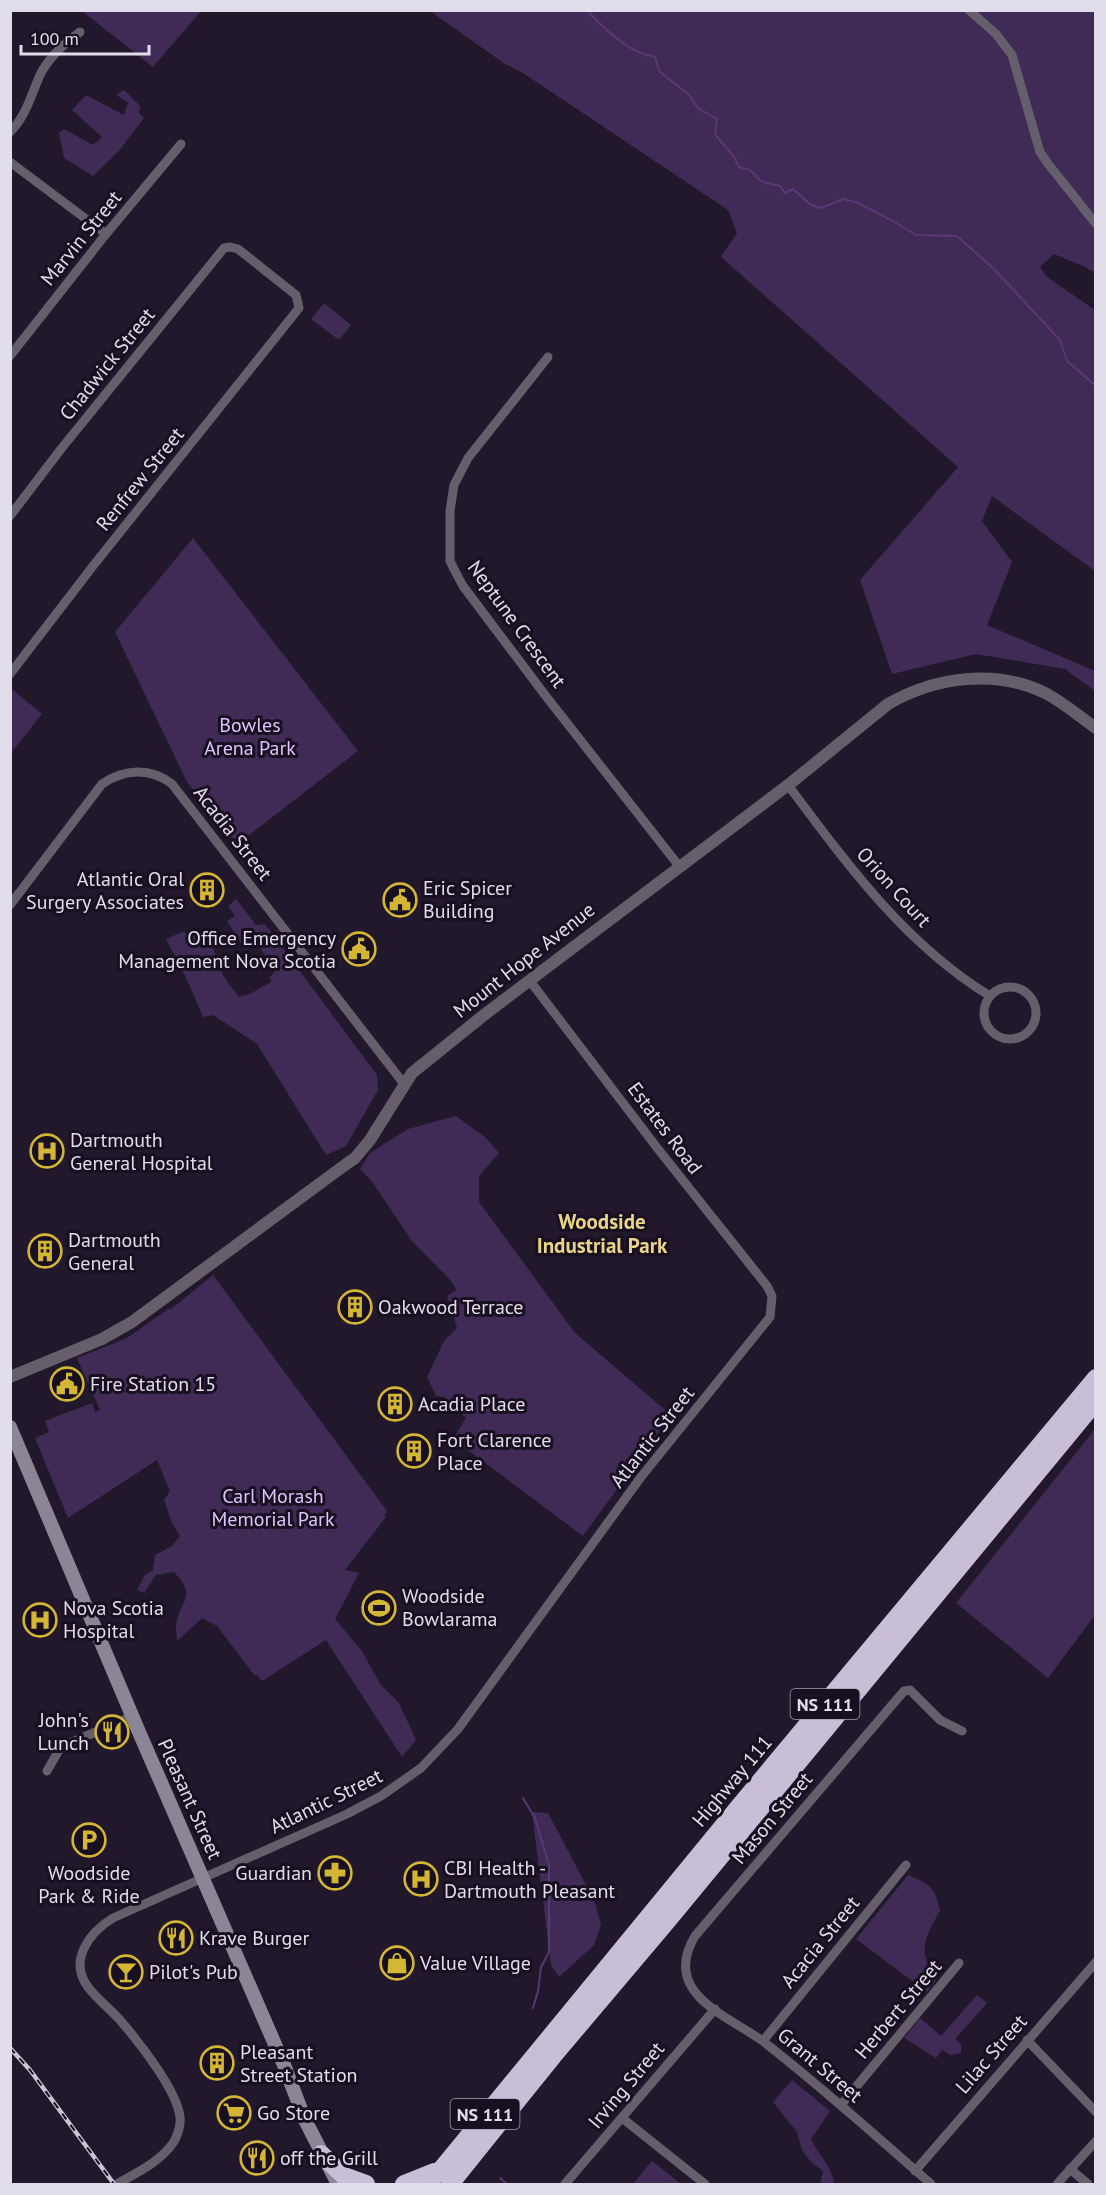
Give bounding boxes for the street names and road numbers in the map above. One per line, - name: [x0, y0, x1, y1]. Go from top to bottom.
- street label: Marvin Street: [35, 185, 127, 291]
- street label: Chadwick Street: [54, 302, 161, 426]
- street label: Renfrew Street: [90, 422, 190, 536]
- street label: Neptune Crescent: [462, 555, 572, 693]
- street label: Acadia Street: [188, 781, 278, 886]
- street label: Orion Court: [851, 841, 937, 933]
- street label: Mount Hope Avenue: [448, 897, 600, 1023]
- street label: Estates Road: [622, 1077, 708, 1179]
- street label: Atlantic Street: [604, 1381, 700, 1493]
- road number: NS 111: [790, 1689, 860, 1719]
- street label: Highway 111: [686, 1730, 778, 1832]
- street label: Pleasant Street: [152, 1735, 228, 1864]
- street label: Atlantic Street: [265, 1762, 387, 1839]
- street label: Mason Street: [726, 1766, 818, 1869]
- street label: Acacia Street: [775, 1890, 865, 1993]
- street label: Herbert Street: [849, 1954, 947, 2064]
- street label: Lilac Street: [950, 2009, 1033, 2099]
- street label: Grant Street: [772, 2022, 868, 2108]
- street label: Irving Street: [582, 2036, 670, 2134]
- road number: NS 111: [450, 2099, 520, 2129]

